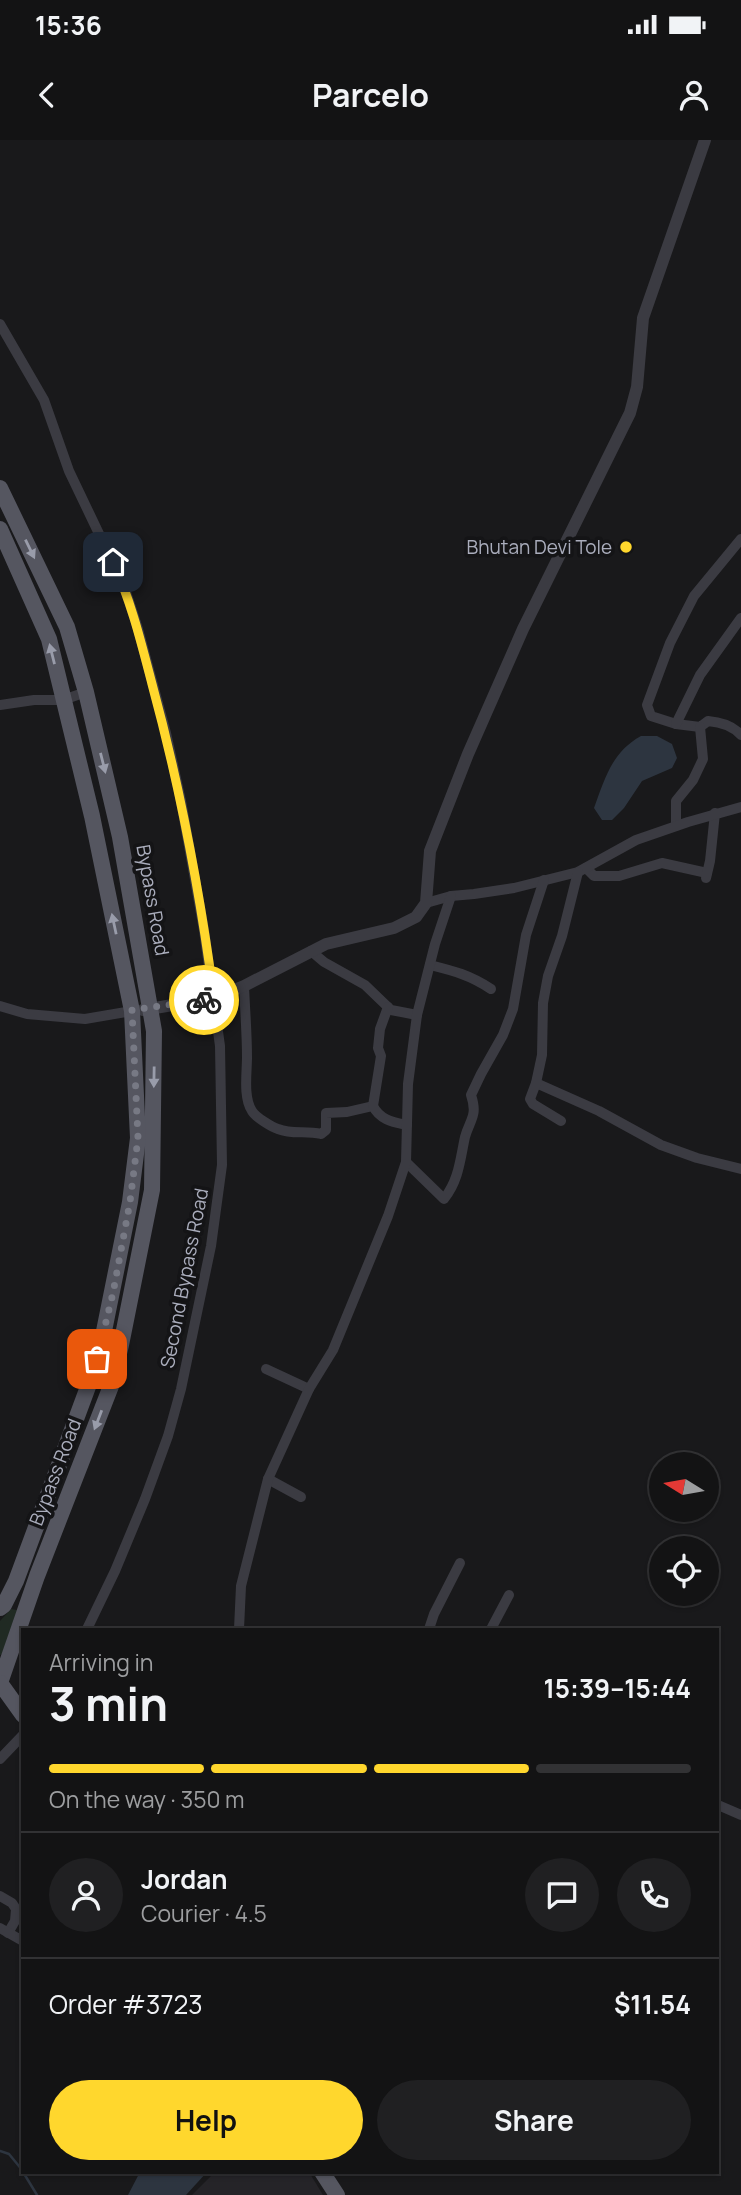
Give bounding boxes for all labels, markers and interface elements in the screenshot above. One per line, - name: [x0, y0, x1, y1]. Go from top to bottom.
- text: 15:36: [35, 7, 102, 43]
- text: Parcelo: [312, 73, 429, 117]
- icon: back: [28, 76, 66, 114]
- icon: person: [675, 76, 713, 114]
- pin: [83, 532, 143, 592]
- place label: Bhutan Devi Tole: [467, 534, 612, 560]
- one-way arrow: [24, 539, 35, 559]
- marker: Bhutan Devi Tole: [618, 539, 634, 555]
- icon: home: [94, 543, 132, 581]
- one-way arrow: [46, 643, 57, 665]
- one-way arrow: [98, 752, 109, 774]
- street label: Bypass Road: [130, 842, 176, 958]
- one-way arrow: [109, 913, 120, 935]
- courier: [169, 965, 239, 1035]
- icon: bike: [185, 981, 223, 1019]
- one-way arrow: [148, 1066, 159, 1088]
- street label: Second Bypass Road: [154, 1186, 214, 1370]
- pin: [67, 1329, 127, 1389]
- icon: bag: [78, 1340, 116, 1378]
- one-way arrow: [92, 1410, 103, 1431]
- street label: Bypass Road: [23, 1415, 87, 1529]
- north arrow: [649, 1452, 719, 1522]
- map controls: [649, 1452, 719, 1606]
- button: locate: [649, 1536, 719, 1606]
- text: Arriving in: [49, 1646, 154, 1678]
- text: 15:39–15:44: [543, 1670, 691, 1706]
- text: 3 min: [49, 1672, 168, 1735]
- text: On the way · 350 m: [49, 1783, 245, 1815]
- button: person: [49, 1858, 123, 1932]
- button: chat: [525, 1858, 599, 1932]
- button: phone: [617, 1858, 691, 1932]
- text: Jordan: [141, 1861, 227, 1897]
- text: Courier · 4.5: [141, 1897, 267, 1929]
- text: Order #3723: [49, 1986, 203, 2022]
- text: $11.54: [614, 1986, 691, 2022]
- button: Help: [49, 2080, 363, 2160]
- button: Share: [377, 2080, 691, 2160]

